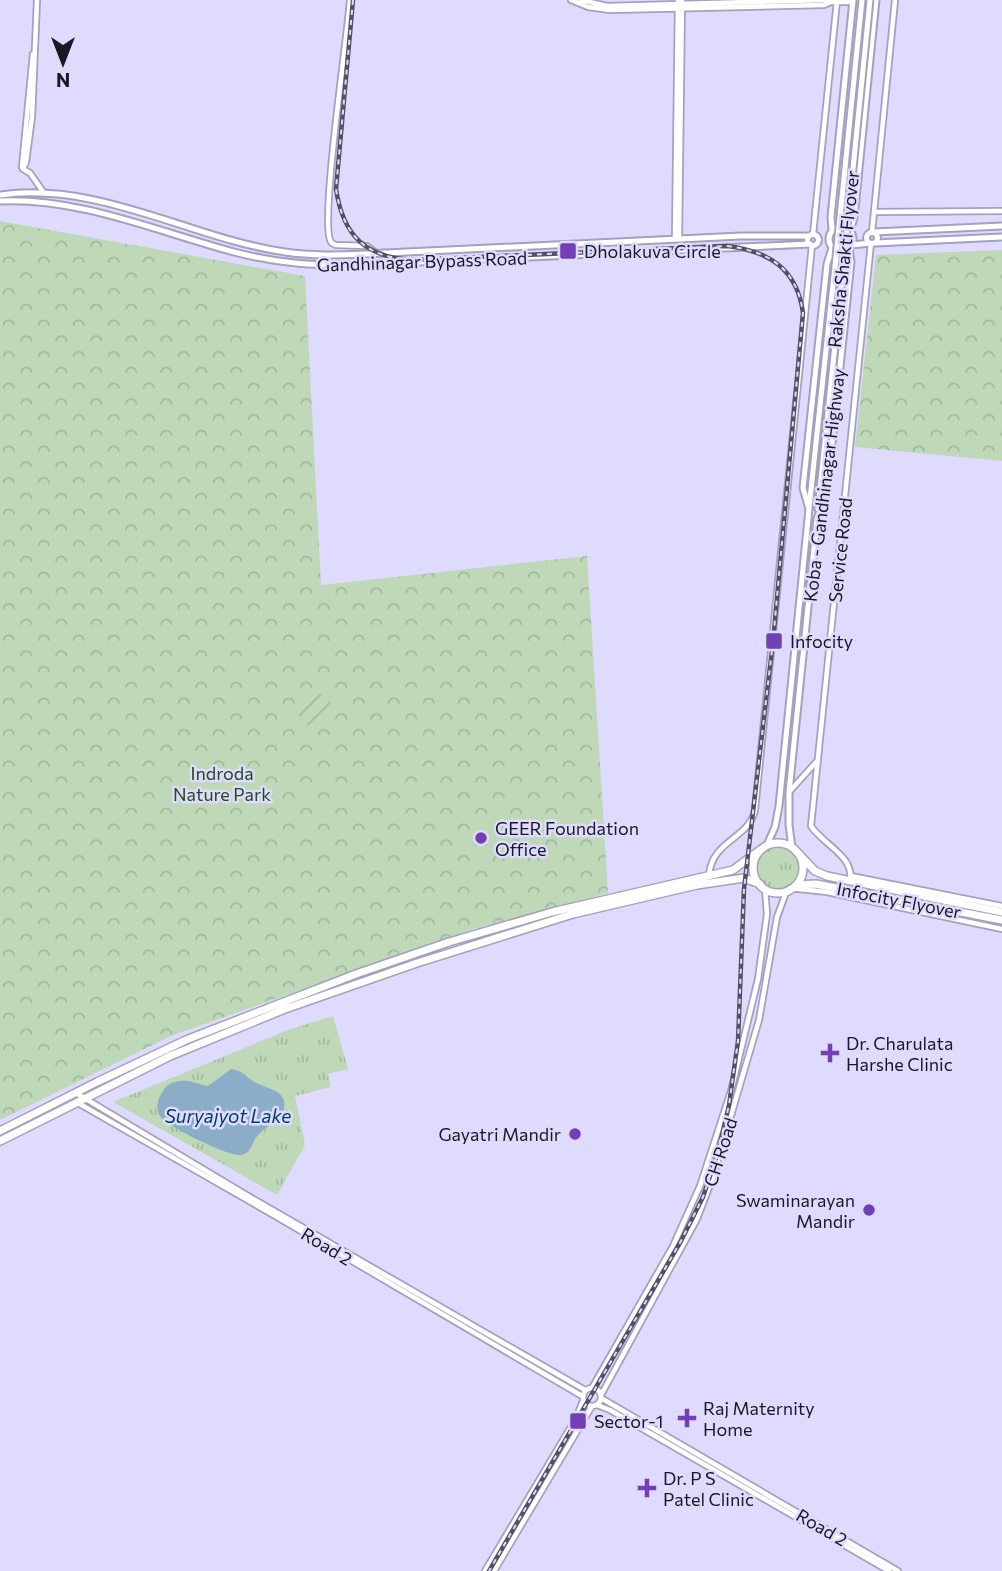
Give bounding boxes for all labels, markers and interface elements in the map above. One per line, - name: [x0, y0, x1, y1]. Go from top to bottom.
- north arrow: [28, 28, 98, 98]
- text: N: [56, 69, 70, 92]
- street label: Raksha Shakti Flyover: [823, 169, 863, 349]
- place label: Dholakuva Circle: [584, 240, 721, 262]
- marker: Dholakuva Circle: [558, 241, 578, 261]
- street label: Gandhinagar Bypass Road: [316, 246, 528, 276]
- street label: Koba - Gandhinagar Highway: [799, 367, 849, 603]
- street label: Service Road: [824, 497, 856, 603]
- place label: Infocity: [790, 630, 853, 652]
- marker: Infocity: [764, 631, 784, 651]
- park label: Indroda Nature Park: [173, 762, 271, 805]
- place label: GEER Foundation Office: [495, 817, 639, 860]
- marker: GEER Foundation Office: [473, 830, 489, 846]
- street label: Infocity Flyover: [835, 877, 963, 923]
- place label: Dr. Charulata Harshe Clinic: [846, 1032, 953, 1075]
- marker: Dr. Charulata Harshe Clinic: [820, 1043, 840, 1063]
- water label: Suryajyot Lake: [165, 1104, 291, 1127]
- street label: CH Road: [699, 1115, 741, 1189]
- place label: Gayatri Mandir: [438, 1123, 561, 1145]
- marker: Gayatri Mandir: [567, 1126, 583, 1142]
- place label: Swaminarayan Mandir: [736, 1189, 855, 1232]
- marker: Swaminarayan Mandir: [861, 1202, 877, 1218]
- street label: Road 2: [298, 1222, 356, 1270]
- place label: Raj Maternity Home: [703, 1397, 815, 1440]
- marker: Raj Maternity Home: [677, 1408, 697, 1428]
- place label: Sector-1: [594, 1410, 663, 1432]
- marker: Sector-1: [568, 1411, 588, 1431]
- place label: Dr. P S Patel Clinic: [663, 1467, 754, 1510]
- marker: Dr. P S Patel Clinic: [637, 1478, 657, 1498]
- street label: Road 2: [792, 1504, 852, 1550]

